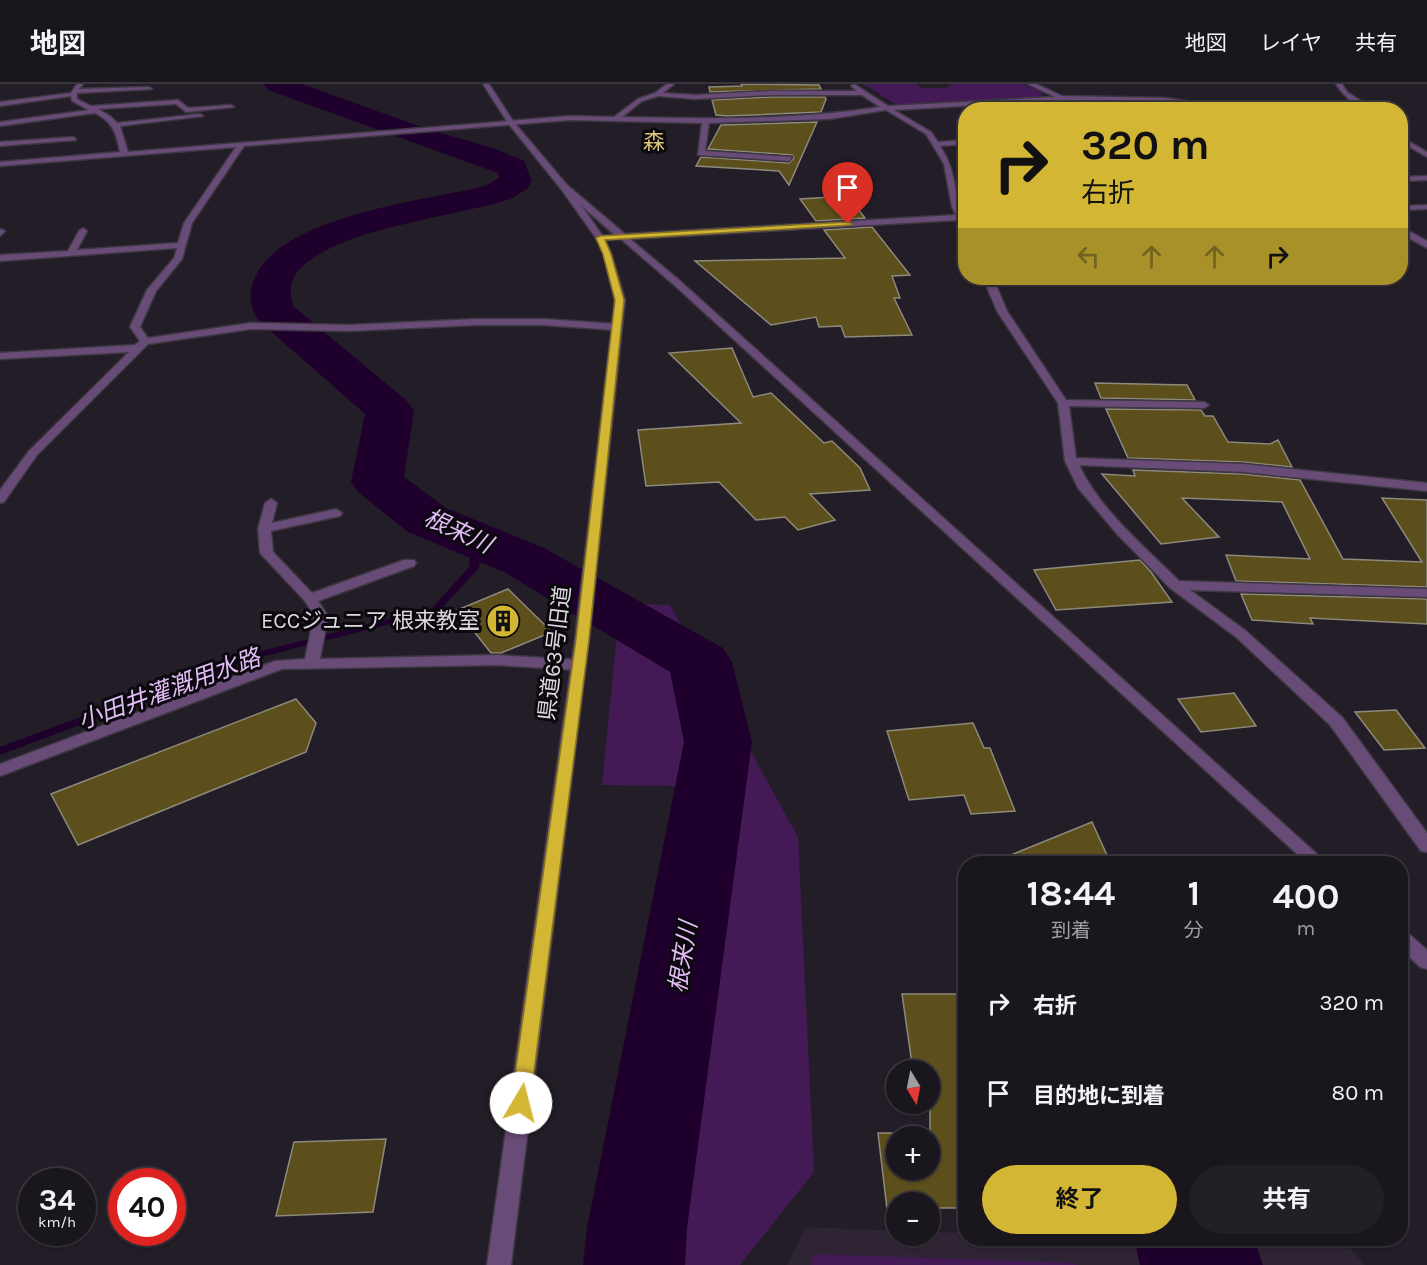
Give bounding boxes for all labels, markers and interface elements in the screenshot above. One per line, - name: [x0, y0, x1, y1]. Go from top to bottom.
- text: 地図: [30, 27, 86, 60]
- text: 地図: [1185, 31, 1227, 55]
- text: レイヤ: [1260, 31, 1322, 55]
- text: 共有: [1355, 31, 1397, 55]
- text: 320 m: [1081, 120, 1210, 170]
- icon: right: [982, 126, 1060, 204]
- district label: 森: [643, 129, 665, 155]
- pin: [822, 162, 873, 224]
- icon: arrive: [831, 171, 864, 204]
- text: 右折: [1081, 177, 1135, 209]
- icon: left: [1072, 240, 1105, 273]
- icon: ahead: [1135, 240, 1168, 273]
- icon: ahead: [1198, 240, 1231, 273]
- icon: right: [1261, 240, 1294, 273]
- water label: 根来川: [419, 503, 499, 560]
- street label: 県道63号旧道: [534, 584, 576, 722]
- building icon: ECCジュニア 根来教室: [485, 603, 521, 639]
- place label: ECCジュニア 根来教室: [261, 608, 480, 634]
- water label: 小田井灌漑用水路: [74, 642, 266, 735]
- text: 18:44: [1027, 872, 1115, 914]
- text: 1: [1187, 872, 1200, 914]
- text: 400: [1272, 875, 1339, 917]
- water label: 根来川: [664, 916, 703, 995]
- text: m: [1297, 917, 1315, 940]
- text: 到着: [1051, 919, 1091, 942]
- text: 分: [1184, 919, 1204, 942]
- icon: right: [982, 987, 1015, 1020]
- text: 320 m: [1319, 990, 1384, 1016]
- text: 右折: [1033, 993, 1077, 1019]
- north arrow: [886, 1060, 940, 1114]
- map controls: [886, 1060, 940, 1246]
- position arrow: [489, 1071, 553, 1135]
- icon: arrive: [982, 1077, 1015, 1110]
- text: 80 m: [1332, 1080, 1384, 1106]
- text: 目的地に到着: [1033, 1083, 1165, 1109]
- button: +: [886, 1126, 940, 1180]
- button: 終了: [982, 1165, 1177, 1234]
- button: 共有: [1189, 1165, 1384, 1234]
- speed limit sign: 40: [108, 1168, 186, 1246]
- text: 34: [39, 1182, 75, 1218]
- button: −: [886, 1192, 940, 1246]
- text: km/h: [38, 1213, 76, 1231]

